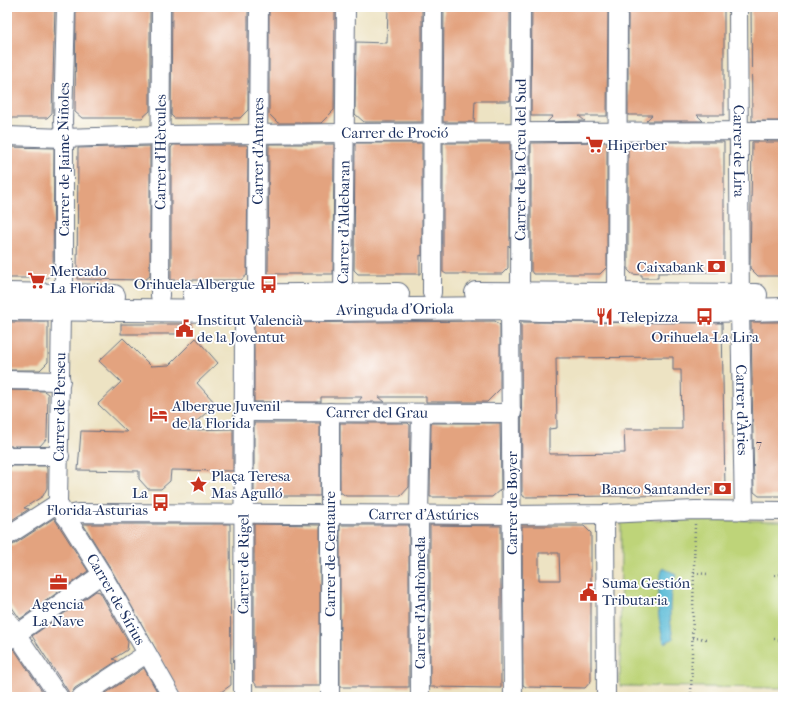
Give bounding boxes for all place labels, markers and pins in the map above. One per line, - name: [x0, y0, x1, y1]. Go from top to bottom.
- supermarket icon: Hiperber: [584, 135, 604, 155]
- place label: Hiperber: [607, 136, 668, 154]
- bank icon: Caixabank: [707, 257, 727, 277]
- place label: Caixabank: [637, 258, 704, 276]
- place label: Mercado La Florida: [50, 262, 116, 297]
- supermarket icon: Mercado La Florida: [27, 270, 47, 290]
- bus stop icon: Orihuela-Albergue: [258, 274, 278, 294]
- place label: Orihuela-Albergue: [134, 275, 256, 293]
- bus stop icon: Orihuela-La Lira: [695, 306, 715, 326]
- restaurant icon: Telepizza: [595, 307, 615, 327]
- place label: Telepizza: [618, 308, 679, 326]
- place label: Institut Valencià de la Joventut: [197, 311, 304, 346]
- public building icon: Institut Valencià de la Joventut: [174, 319, 194, 339]
- place label: Orihuela-La Lira: [651, 328, 760, 346]
- place label: Albergue Juvenil de la Florida: [171, 397, 280, 432]
- hotel icon: Albergue Juvenil de la Florida: [149, 405, 169, 425]
- place label: Plaça Teresa Mas Agulló: [211, 467, 291, 502]
- place icon: Plaça Teresa Mas Agulló: [188, 475, 208, 495]
- bank icon: Banco Santander: [713, 479, 733, 499]
- place label: Banco Santander: [601, 480, 711, 498]
- place label: La Florida-Asturias: [46, 484, 149, 519]
- bus stop icon: La Florida-Asturias: [151, 492, 171, 512]
- office icon: Agencia La Nave: [48, 573, 68, 593]
- place label: Suma Gestión Tributaria: [602, 574, 691, 609]
- public building icon: Suma Gestión Tributaria: [579, 582, 599, 602]
- place label: Agencia La Nave: [31, 595, 85, 630]

